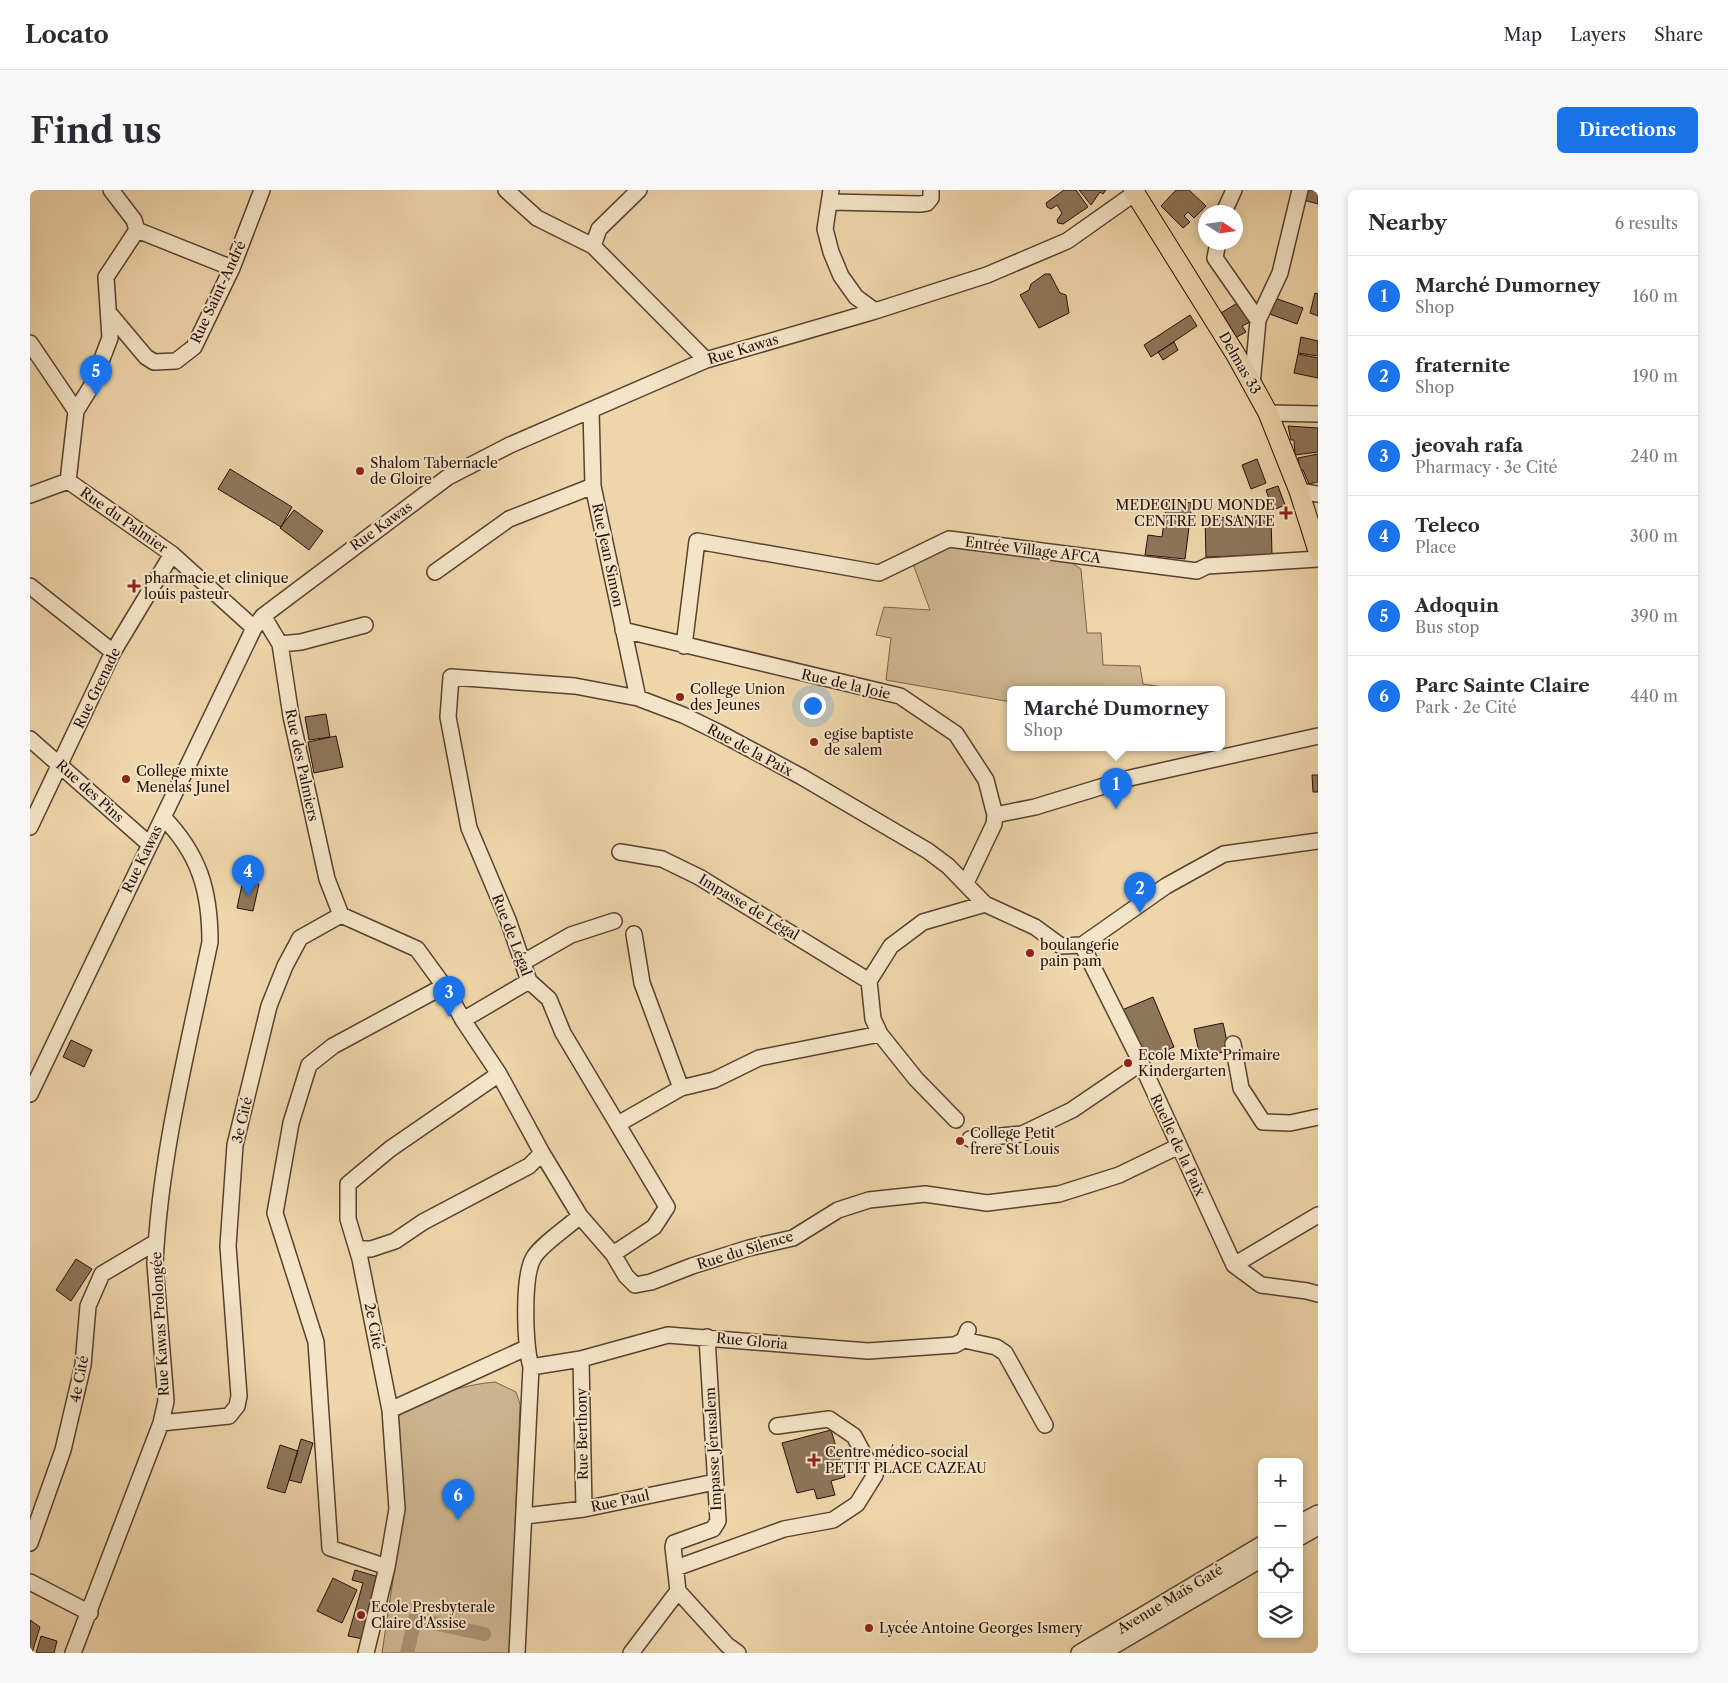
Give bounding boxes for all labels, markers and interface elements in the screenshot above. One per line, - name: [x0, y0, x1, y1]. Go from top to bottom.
- text: Locato: [25, 20, 109, 49]
- text: Map: [1504, 24, 1542, 46]
- text: Layers: [1570, 24, 1626, 46]
- text: Share: [1654, 24, 1703, 46]
- button: Directions: [1557, 107, 1698, 153]
- text: Find us: [30, 109, 162, 152]
- north arrow: [1198, 205, 1243, 250]
- text: Nearby: [1368, 210, 1447, 235]
- text: 6 results: [1615, 213, 1678, 233]
- street label: Rue Saint-André: [186, 238, 250, 346]
- text: Marché Dumorney: [1415, 274, 1600, 297]
- text: 1: [1380, 286, 1388, 306]
- text: 160 m: [1633, 286, 1678, 306]
- text: Shop: [1415, 297, 1454, 317]
- street label: Delmas 33: [1215, 329, 1265, 397]
- street label: Rue Kawas: [705, 330, 781, 368]
- text: fraternite: [1415, 354, 1510, 377]
- pin: 5: [80, 355, 112, 396]
- text: 2: [1379, 366, 1389, 386]
- text: 190 m: [1633, 366, 1678, 386]
- text: Shop: [1415, 377, 1454, 397]
- text: jeovah rafa: [1415, 434, 1523, 457]
- text: 3: [1379, 446, 1389, 466]
- text: 240 m: [1630, 446, 1678, 466]
- place label: Shalom Tabernacle de Gloire: [370, 454, 498, 488]
- text: Pharmacy · 3e Cité: [1415, 457, 1558, 477]
- marker: Shalom Tabernacle de Gloire: [354, 465, 366, 477]
- street label: Rue du Palmier: [77, 483, 171, 557]
- place label: MEDECIN DU MONDE CENTRE DE SANTE: [1115, 496, 1275, 530]
- street label: Rue Kawas: [346, 497, 416, 555]
- street label: Rue Jean Simon: [588, 501, 628, 609]
- marker: MEDECIN DU MONDE CENTRE DE SANTE: [1279, 506, 1293, 520]
- text: Teleco: [1415, 514, 1480, 537]
- text: 4: [1379, 526, 1389, 546]
- text: 300 m: [1630, 526, 1678, 546]
- street label: Entrée Village AFCA: [964, 533, 1103, 567]
- text: Place: [1415, 537, 1456, 557]
- place label: pharmacie et clinique louis pasteur: [144, 569, 289, 603]
- marker: pharmacie et clinique louis pasteur: [128, 580, 140, 592]
- text: Adoquin: [1415, 594, 1499, 617]
- text: 5: [1380, 606, 1388, 626]
- text: 390 m: [1631, 606, 1678, 626]
- text: Bus stop: [1415, 617, 1479, 637]
- street label: Rue Grenade: [70, 644, 124, 731]
- street label: Rue de la Joie: [800, 665, 893, 703]
- text: Parc Sainte Claire: [1415, 674, 1590, 697]
- place label: College Union des Jeunes: [690, 680, 785, 714]
- popup: [1007, 686, 1225, 751]
- text: 6: [1379, 686, 1389, 706]
- text: 440 m: [1630, 686, 1678, 706]
- marker: College Union des Jeunes: [674, 691, 686, 703]
- your location: [800, 693, 826, 719]
- text: Marché Dumorney: [1024, 697, 1208, 720]
- text: Park · 2e Cité: [1415, 697, 1517, 717]
- street label: Rue des Palmiers: [281, 707, 323, 823]
- street label: Rue de la Paix: [704, 720, 797, 781]
- text: Shop: [1024, 720, 1063, 740]
- place label: egise baptiste de salem: [824, 725, 914, 759]
- marker: egise baptiste de salem: [808, 736, 820, 748]
- street label: Rue des Pins: [52, 756, 128, 826]
- place label: College mixte Menelas Junel: [136, 762, 230, 796]
- pin: 1: [1100, 768, 1132, 809]
- marker: College mixte Menelas Junel: [120, 773, 132, 785]
- street label: Rue Kawas: [118, 822, 166, 896]
- pin: 4: [232, 855, 264, 896]
- street label: Impasse de Légal: [695, 870, 803, 944]
- pin: 2: [1124, 872, 1156, 913]
- street label: Rue de Légal: [488, 891, 536, 979]
- place label: boulangerie pain pam: [1040, 936, 1119, 970]
- marker: boulangerie pain pam: [1024, 947, 1036, 959]
- pin: 3: [433, 976, 465, 1017]
- place label: Ecole Mixte Primaire Kindergarten: [1138, 1046, 1280, 1080]
- marker: Ecole Mixte Primaire Kindergarten: [1122, 1057, 1134, 1069]
- street label: Ruelle de la Paix: [1146, 1091, 1210, 1200]
- street label: 3e Cité: [228, 1095, 256, 1145]
- place label: College Petit frere St Louis: [970, 1124, 1060, 1158]
- marker: College Petit frere St Louis: [954, 1135, 966, 1147]
- street label: Rue du Silence: [695, 1227, 796, 1273]
- street label: Rue Kawas Prolongée: [147, 1251, 173, 1397]
- street label: 2e Cité: [361, 1301, 387, 1351]
- street label: Rue Gloria: [715, 1329, 789, 1353]
- street label: 4e Cité: [66, 1354, 92, 1404]
- street label: Rue Berthony: [572, 1387, 592, 1480]
- street label: Impasse Jérusalem: [701, 1387, 725, 1511]
- place label: Centre médico-social PETIT PLACE CAZEAU: [825, 1443, 987, 1477]
- marker: Centre médico-social PETIT PLACE CAZEAU: [807, 1453, 821, 1467]
- map controls: [1258, 1458, 1303, 1638]
- button: +: [1258, 1458, 1303, 1503]
- pin: 6: [442, 1479, 474, 1520]
- street label: Rue Paul: [589, 1486, 651, 1516]
- button: −: [1258, 1503, 1303, 1548]
- button: locate: [1258, 1548, 1303, 1593]
- street label: Avenue Maïs Gaté: [1113, 1560, 1226, 1638]
- button: layers: [1258, 1593, 1303, 1638]
- place label: Ecole Presbyterale Claire d'Assise: [371, 1598, 495, 1632]
- marker: Ecole Presbyterale Claire d'Assise: [355, 1609, 367, 1621]
- place label: Lycée Antoine Georges Ismery: [879, 1619, 1083, 1637]
- marker: Lycée Antoine Georges Ismery: [863, 1622, 875, 1634]

